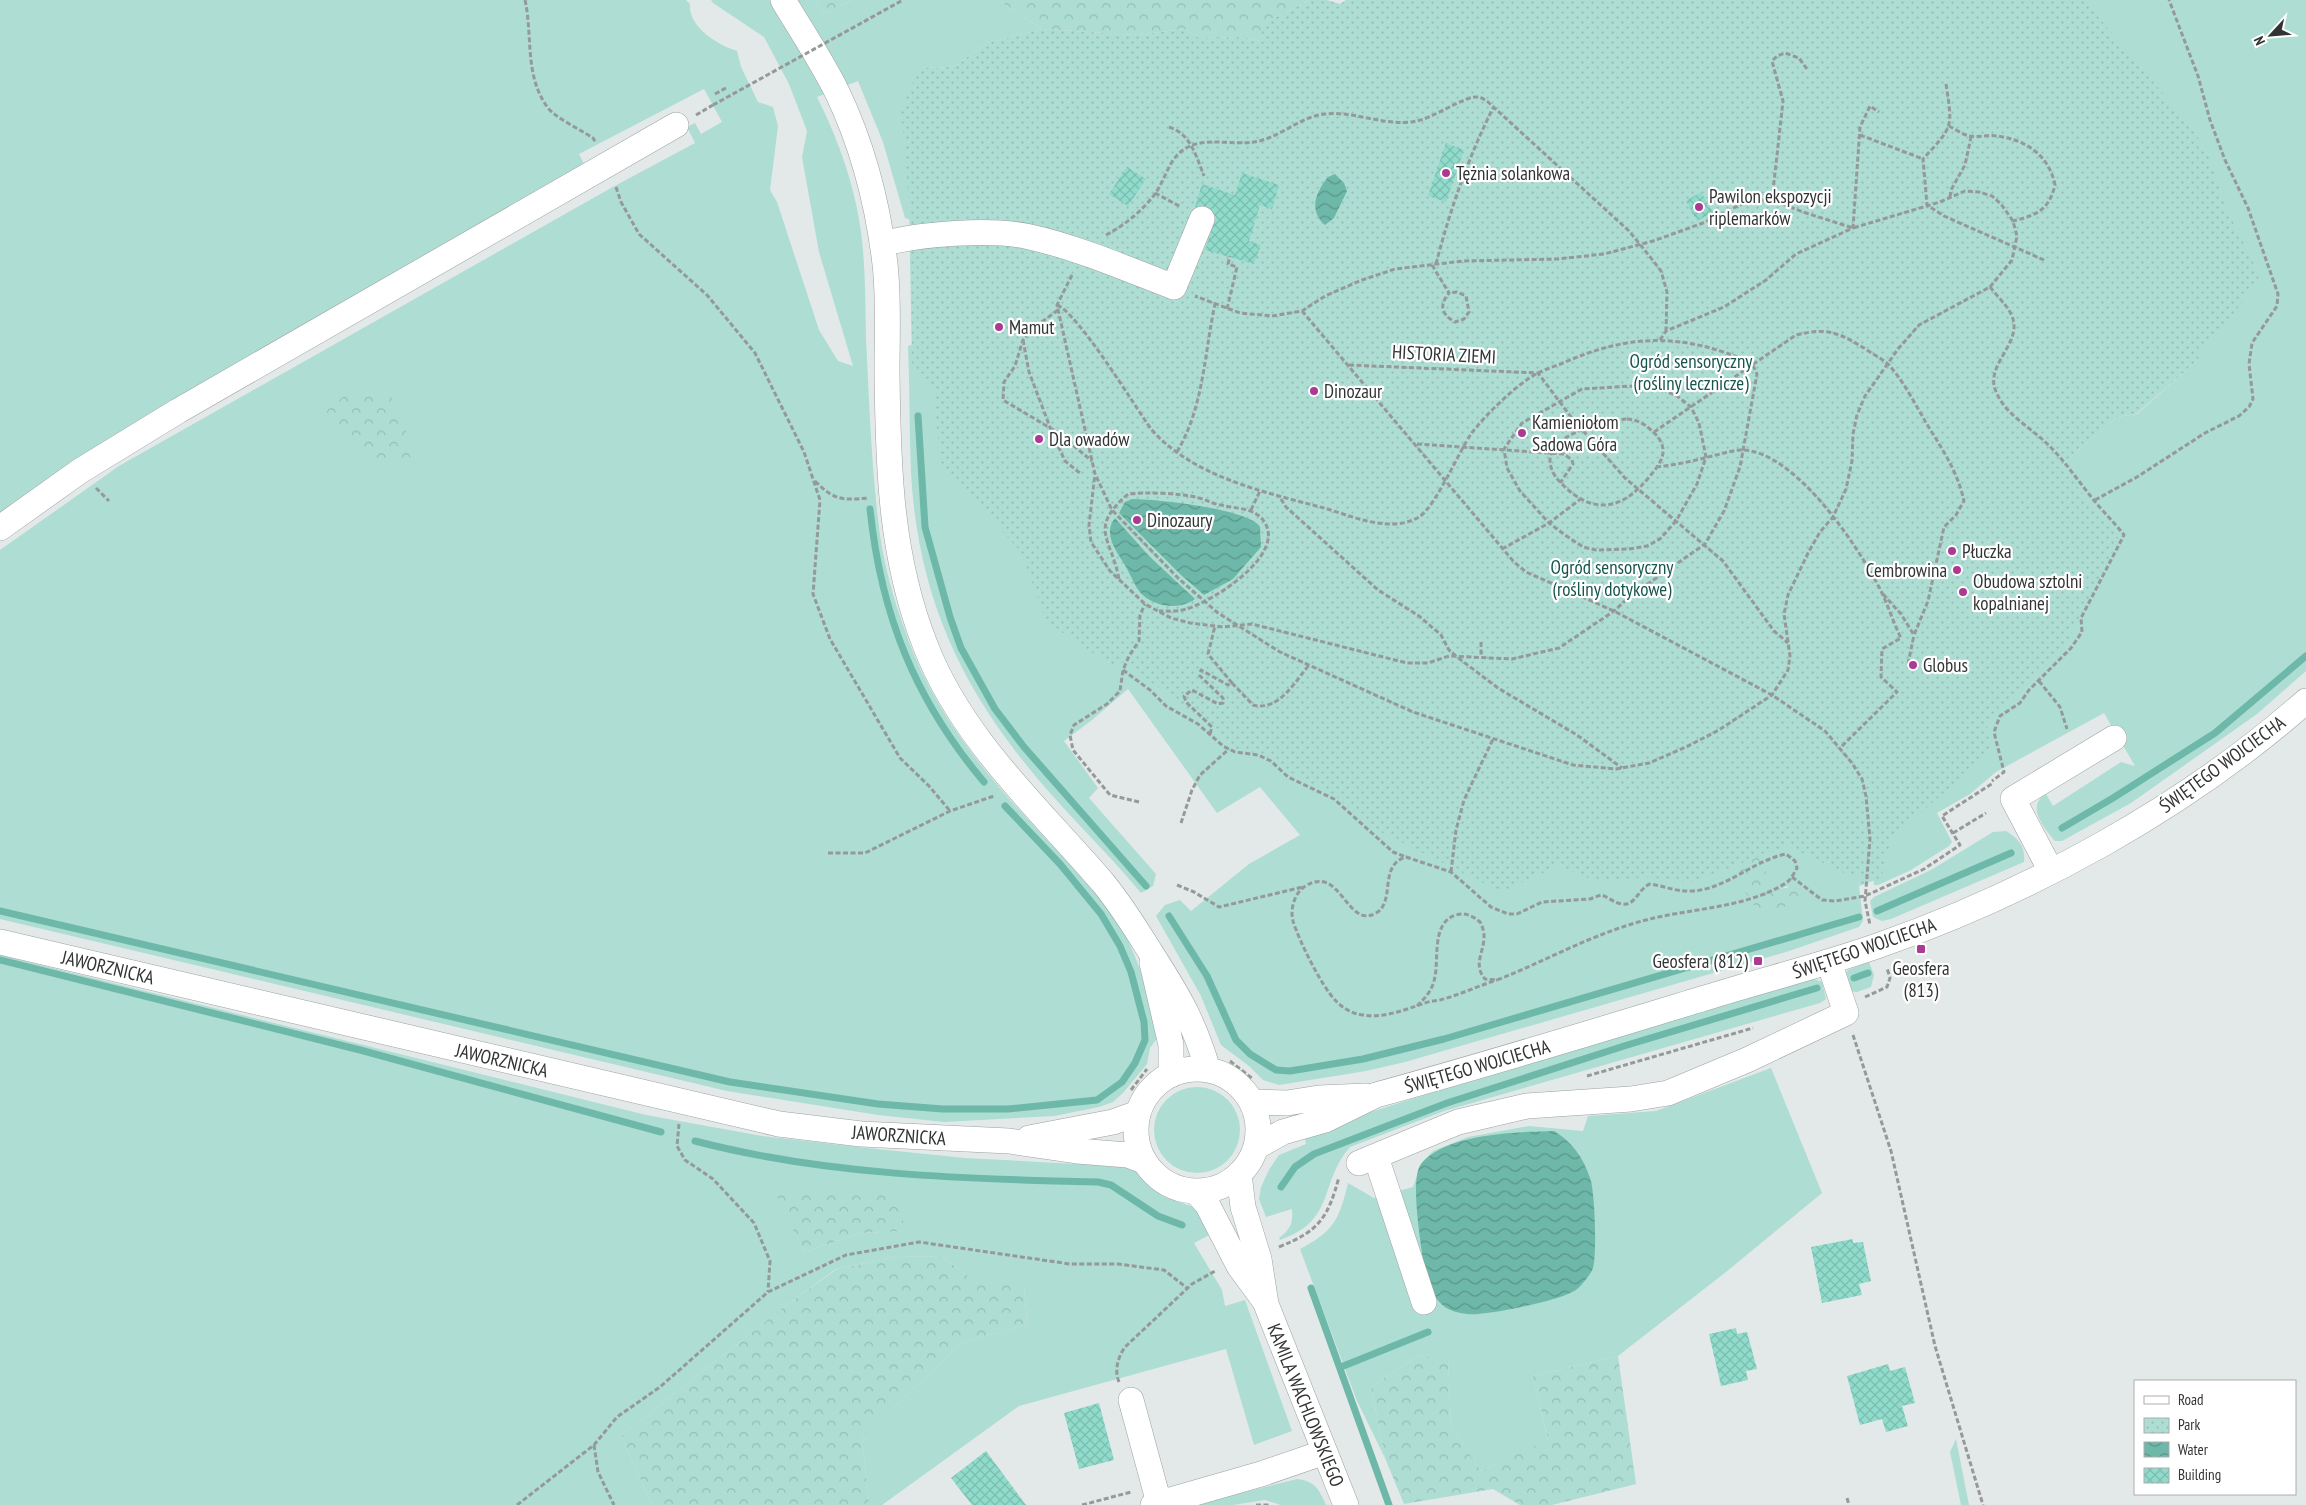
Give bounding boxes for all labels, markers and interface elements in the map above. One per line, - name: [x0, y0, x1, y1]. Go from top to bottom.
- north arrow: [2246, 10, 2296, 60]
- text: N: [2250, 33, 2269, 48]
- place label: Tężnia solankowa: [1456, 161, 1570, 185]
- marker: Tężnia solankowa: [1440, 167, 1452, 179]
- place label: Pawilon ekspozycji riplemarków: [1709, 184, 1832, 230]
- marker: Pawilon ekspozycji riplemarków: [1693, 201, 1705, 213]
- place label: Mamut: [1009, 315, 1055, 339]
- marker: Mamut: [993, 321, 1005, 333]
- street label: HISTORIA ZIEMI: [1391, 339, 1497, 369]
- park label: Ogród sensoryczny (rośliny lecznicze): [1630, 349, 1753, 395]
- place label: Dinozaur: [1324, 379, 1383, 403]
- marker: Dinozaur: [1308, 385, 1320, 397]
- place label: Kamieniołom Sadowa Góra: [1532, 410, 1619, 456]
- place label: Dla owadów: [1049, 427, 1130, 451]
- marker: Kamieniołom Sadowa Góra: [1516, 427, 1528, 439]
- marker: Dla owadów: [1033, 433, 1045, 445]
- place label: Dinozaury: [1147, 508, 1213, 532]
- marker: Dinozaury: [1131, 514, 1143, 526]
- place label: Płuczka: [1962, 539, 2012, 563]
- marker: Płuczka: [1946, 545, 1958, 557]
- park label: Ogród sensoryczny (rośliny dotykowe): [1551, 555, 1674, 601]
- place label: Cembrowina: [1866, 558, 1947, 582]
- marker: Cembrowina: [1951, 564, 1963, 576]
- place label: Obudowa sztolni kopalnianej: [1973, 569, 2082, 615]
- marker: Obudowa sztolni kopalnianej: [1957, 586, 1969, 598]
- place label: Globus: [1923, 653, 1968, 677]
- marker: Globus: [1907, 659, 1919, 671]
- street label: ŚWIĘTEGO WOJCIECHA: [2154, 710, 2290, 818]
- street label: ŚWIĘTEGO WOJCIECHA: [1789, 912, 1939, 984]
- marker: Geosfera (813): [1915, 943, 1927, 955]
- street label: JAWORZNICKA: [58, 944, 157, 989]
- place label: Geosfera (812): [1652, 949, 1749, 973]
- marker: Geosfera (812): [1752, 955, 1764, 967]
- place label: Geosfera (813): [1892, 956, 1950, 1002]
- street label: ŚWIĘTEGO WOJCIECHA: [1402, 1034, 1552, 1098]
- street label: JAWORZNICKA: [452, 1037, 551, 1082]
- street label: JAWORZNICKA: [850, 1120, 947, 1150]
- street label: KAMILA WACHLOWSKIEGO: [1262, 1320, 1350, 1490]
- legend: [2134, 1380, 2296, 1495]
- text: Road: [2178, 1390, 2204, 1409]
- text: Park: [2178, 1415, 2200, 1434]
- text: Water: [2178, 1440, 2209, 1459]
- text: Building: [2178, 1465, 2221, 1484]

